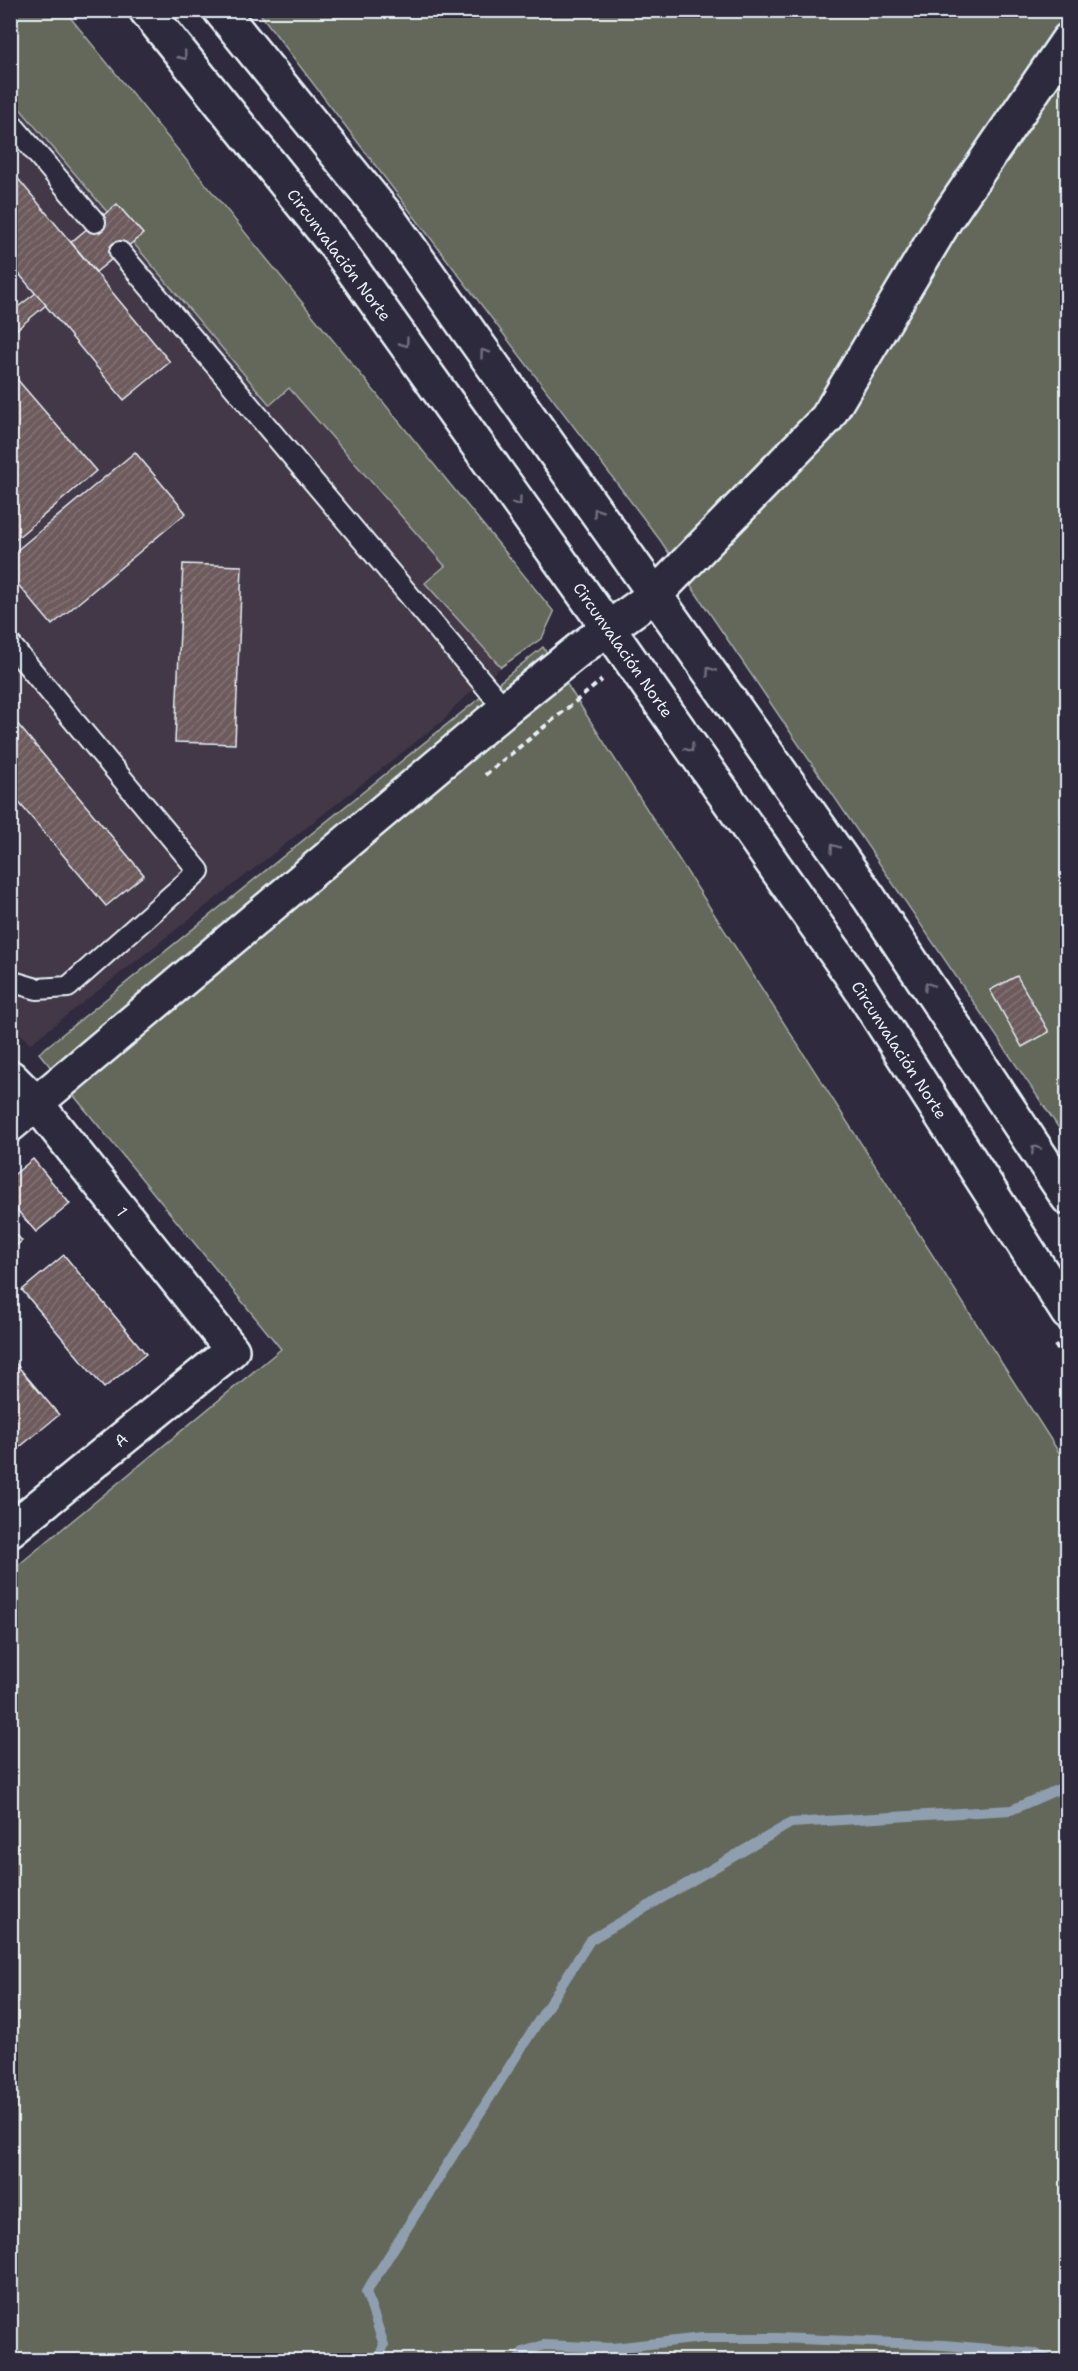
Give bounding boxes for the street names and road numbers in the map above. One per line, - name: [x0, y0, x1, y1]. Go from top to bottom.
- street label: Circunvalación Norte: [282, 185, 396, 325]
- street label: Circunvalación Norte: [568, 578, 678, 722]
- street label: Circunvalación Norte: [846, 977, 952, 1123]
- street label: 1: [112, 1203, 132, 1221]
- street label: A: [110, 1428, 132, 1452]

